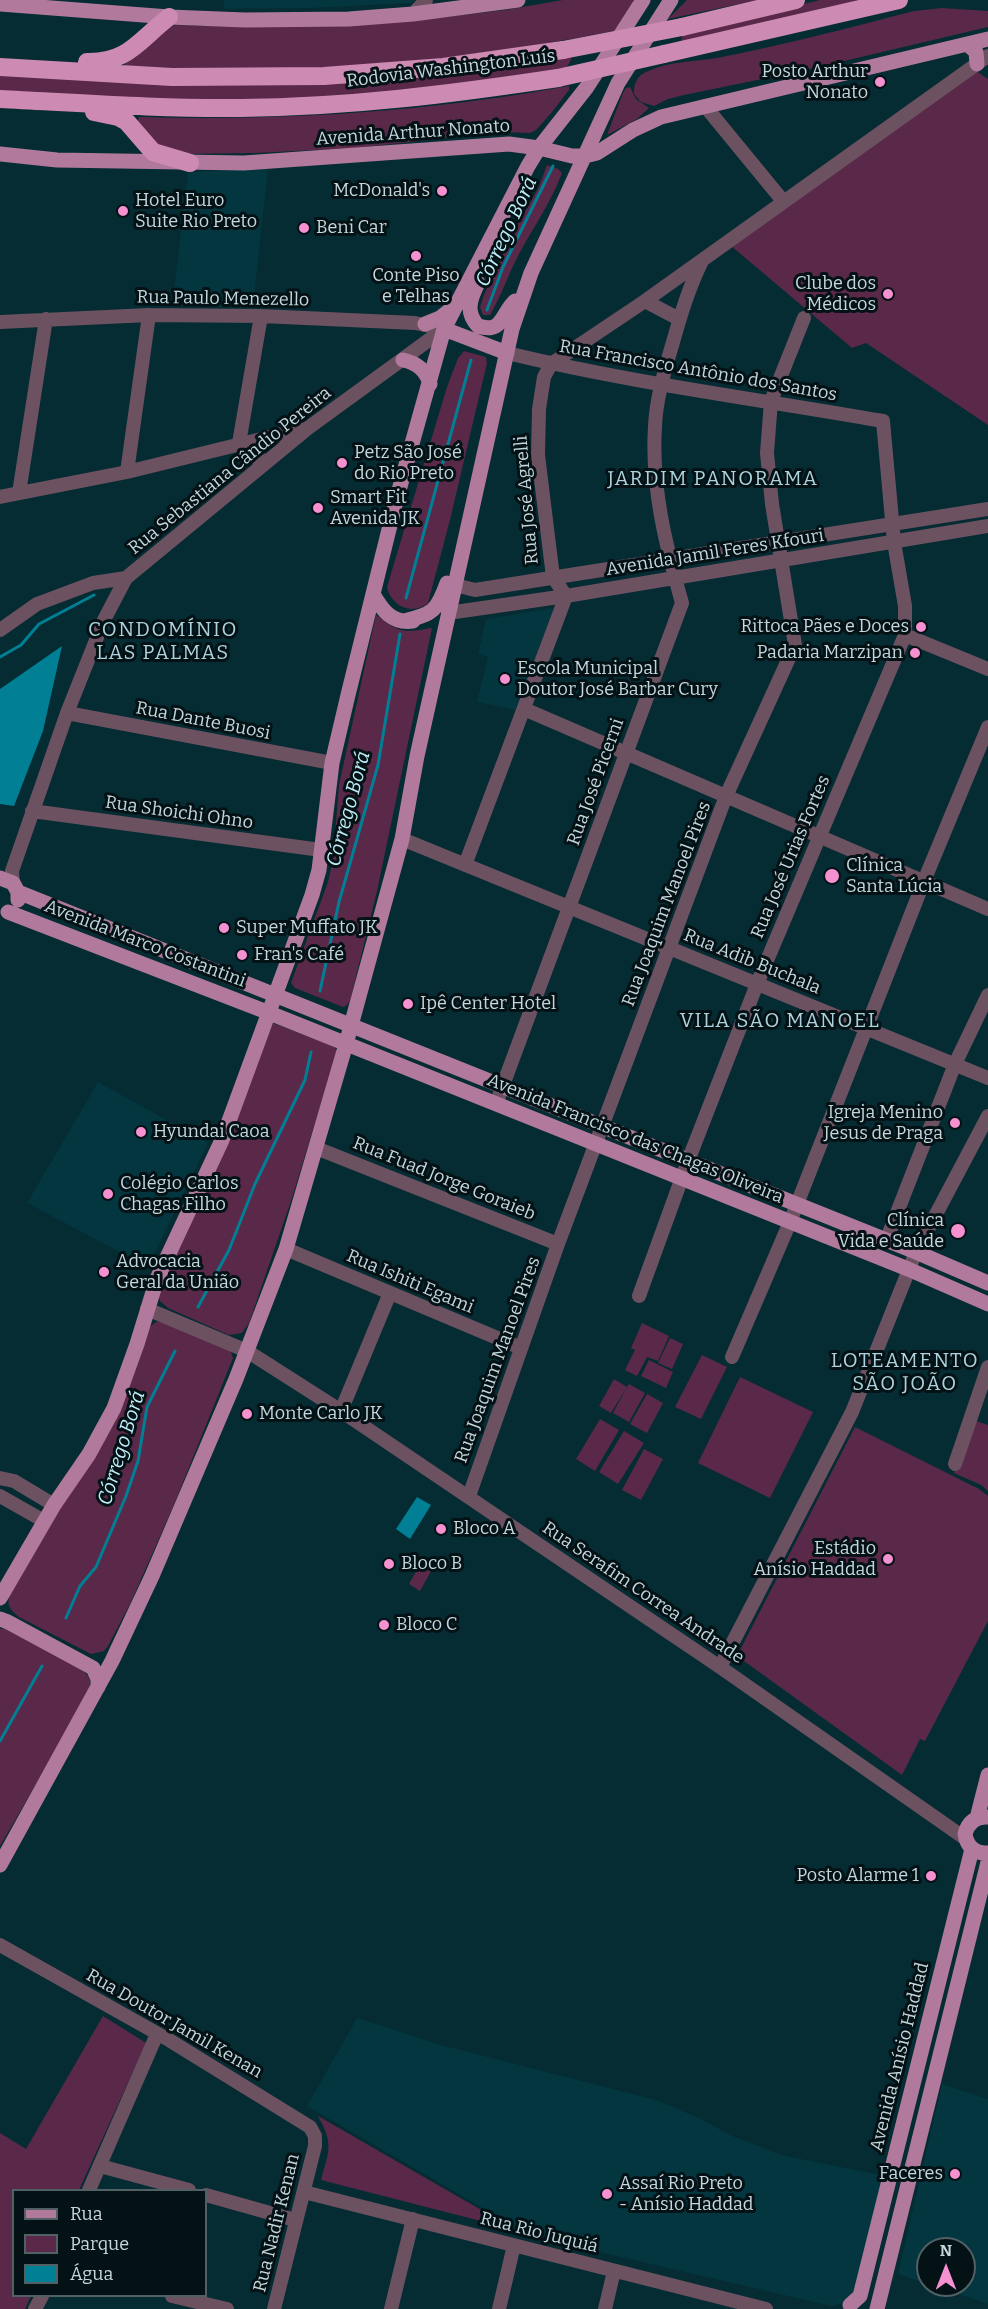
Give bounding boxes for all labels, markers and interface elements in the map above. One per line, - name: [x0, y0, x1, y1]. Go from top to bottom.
- street label: Rodovia Washington Luís: [345, 45, 557, 93]
- place label: Posto Arthur Nonato: [761, 61, 868, 104]
- marker: Posto Arthur Nonato: [873, 75, 887, 89]
- street label: Avenida Arthur Nonato: [315, 115, 511, 151]
- water label: Córrego Borá: [471, 173, 543, 291]
- place label: McDonald's: [333, 180, 430, 202]
- marker: McDonald's: [435, 184, 449, 198]
- place label: Hotel Euro Suite Rio Preto: [135, 190, 257, 232]
- marker: Hotel Euro Suite Rio Preto: [116, 204, 130, 218]
- place label: Beni Car: [316, 217, 387, 239]
- marker: Beni Car: [297, 221, 311, 235]
- marker: Conte Piso e Telhas: [409, 249, 423, 263]
- place label: Conte Piso e Telhas: [372, 265, 460, 308]
- place label: Clube dos Médicos: [795, 273, 876, 316]
- street label: Rua Paulo Menezello: [137, 287, 309, 311]
- marker: Clube dos Médicos: [881, 287, 895, 301]
- street label: Rua Francisco Antônio dos Santos: [557, 336, 839, 406]
- street label: Rua Sebastiana Cândio Pereira: [124, 383, 336, 559]
- street label: Rua José Agrelli: [511, 435, 543, 565]
- place label: Petz São José do Rio Preto: [354, 442, 462, 484]
- marker: Petz São José do Rio Preto: [335, 456, 349, 470]
- district label: JARDIM PANORAMA: [608, 467, 818, 491]
- place label: Smart Fit Avenida JK: [330, 487, 420, 530]
- marker: Smart Fit Avenida JK: [311, 501, 325, 515]
- street label: Avenida Jamil Feres Kfouri: [605, 525, 825, 581]
- place label: Rittoca Pães e Doces: [740, 616, 909, 638]
- district label: CONDOMÍNIO LAS PALMAS: [88, 618, 238, 665]
- marker: Rittoca Pães e Doces: [914, 620, 928, 634]
- place label: Padaria Marzipan: [757, 642, 903, 664]
- marker: Padaria Marzipan: [908, 646, 922, 660]
- place label: Escola Municipal Doutor José Barbar Cury: [517, 658, 718, 700]
- marker: Escola Municipal Doutor José Barbar Cury: [498, 672, 512, 686]
- street label: Rua Dante Buosi: [134, 697, 272, 745]
- street label: Rua José Picerni: [563, 716, 629, 848]
- water label: Córrego Borá: [322, 749, 376, 869]
- street label: Rua José Urias Fortes: [747, 772, 835, 942]
- street label: Rua Shoichi Ohno: [104, 792, 254, 834]
- street label: Rua Joaquim Manoel Pires: [618, 799, 716, 1009]
- place label: Clínica Santa Lúcia: [846, 855, 942, 898]
- marker: Clínica Santa Lúcia: [823, 867, 841, 885]
- street label: Avenida Marco Costantini: [41, 896, 249, 992]
- place label: Super Muffato JK: [236, 917, 378, 939]
- marker: Super Muffato JK: [217, 921, 231, 935]
- street label: Rua Adib Buchala: [680, 925, 824, 999]
- place label: Fran's Café: [254, 944, 344, 966]
- marker: Fran's Café: [235, 948, 249, 962]
- place label: Ipê Center Hotel: [420, 993, 556, 1015]
- marker: Ipê Center Hotel: [401, 997, 415, 1011]
- district label: VILA SÃO MANOEL: [680, 1009, 880, 1033]
- street label: Avenida Francisco das Chagas Oliveira: [484, 1070, 786, 1208]
- place label: Igreja Menino Jesus de Praga: [824, 1102, 943, 1144]
- marker: Igreja Menino Jesus de Praga: [948, 1116, 962, 1130]
- place label: Hyundai Caoa: [153, 1121, 269, 1143]
- marker: Hyundai Caoa: [134, 1125, 148, 1139]
- street label: Rua Fuad Jorge Goraieb: [350, 1133, 538, 1225]
- place label: Colégio Carlos Chagas Filho: [120, 1173, 238, 1216]
- marker: Colégio Carlos Chagas Filho: [101, 1187, 115, 1201]
- place label: Clínica Vida e Saúde: [838, 1210, 944, 1252]
- marker: Clínica Vida e Saúde: [949, 1222, 967, 1240]
- street label: Rua Ishiti Egami: [343, 1246, 477, 1318]
- place label: Advocacia Geral da União: [116, 1251, 239, 1294]
- street label: Rua Joaquim Manoel Pires: [451, 1254, 545, 1466]
- marker: Advocacia Geral da União: [97, 1265, 111, 1279]
- district label: LOTEAMENTO SÃO JOÃO: [831, 1349, 979, 1396]
- water label: Córrego Borá: [93, 1388, 151, 1508]
- place label: Monte Carlo JK: [259, 1403, 383, 1425]
- marker: Monte Carlo JK: [240, 1407, 254, 1421]
- street label: Rua Serafim Correa Andrade: [538, 1517, 748, 1669]
- place label: Bloco A: [453, 1518, 516, 1540]
- marker: Bloco A: [434, 1522, 448, 1536]
- place label: Estádio Anísio Haddad: [753, 1538, 876, 1580]
- marker: Estádio Anísio Haddad: [881, 1552, 895, 1566]
- place label: Bloco B: [401, 1553, 462, 1575]
- marker: Bloco B: [382, 1557, 396, 1571]
- place label: Bloco C: [396, 1614, 457, 1636]
- marker: Bloco C: [377, 1618, 391, 1632]
- place label: Posto Alarme 1: [796, 1865, 919, 1887]
- marker: Posto Alarme 1: [924, 1869, 938, 1883]
- street label: Avenida Anísio Haddad: [866, 1960, 934, 2154]
- street label: Rua Doutor Jamil Kenan: [82, 1965, 266, 2083]
- street label: Rua Nadir Kenan: [249, 2151, 305, 2295]
- place label: Faceres: [879, 2163, 943, 2185]
- marker: Faceres: [948, 2167, 962, 2181]
- place label: Assaí Rio Preto - Anísio Haddad: [619, 2173, 753, 2216]
- marker: Assaí Rio Preto - Anísio Haddad: [600, 2187, 614, 2201]
- legend: [12, 2189, 207, 2297]
- text: Rua: [70, 2203, 103, 2225]
- street label: Rua Rio Juquiá: [478, 2208, 600, 2258]
- text: Parque: [70, 2233, 129, 2255]
- north arrow: [916, 2237, 976, 2297]
- text: N: [940, 2241, 952, 2260]
- text: Água: [70, 2263, 113, 2285]

